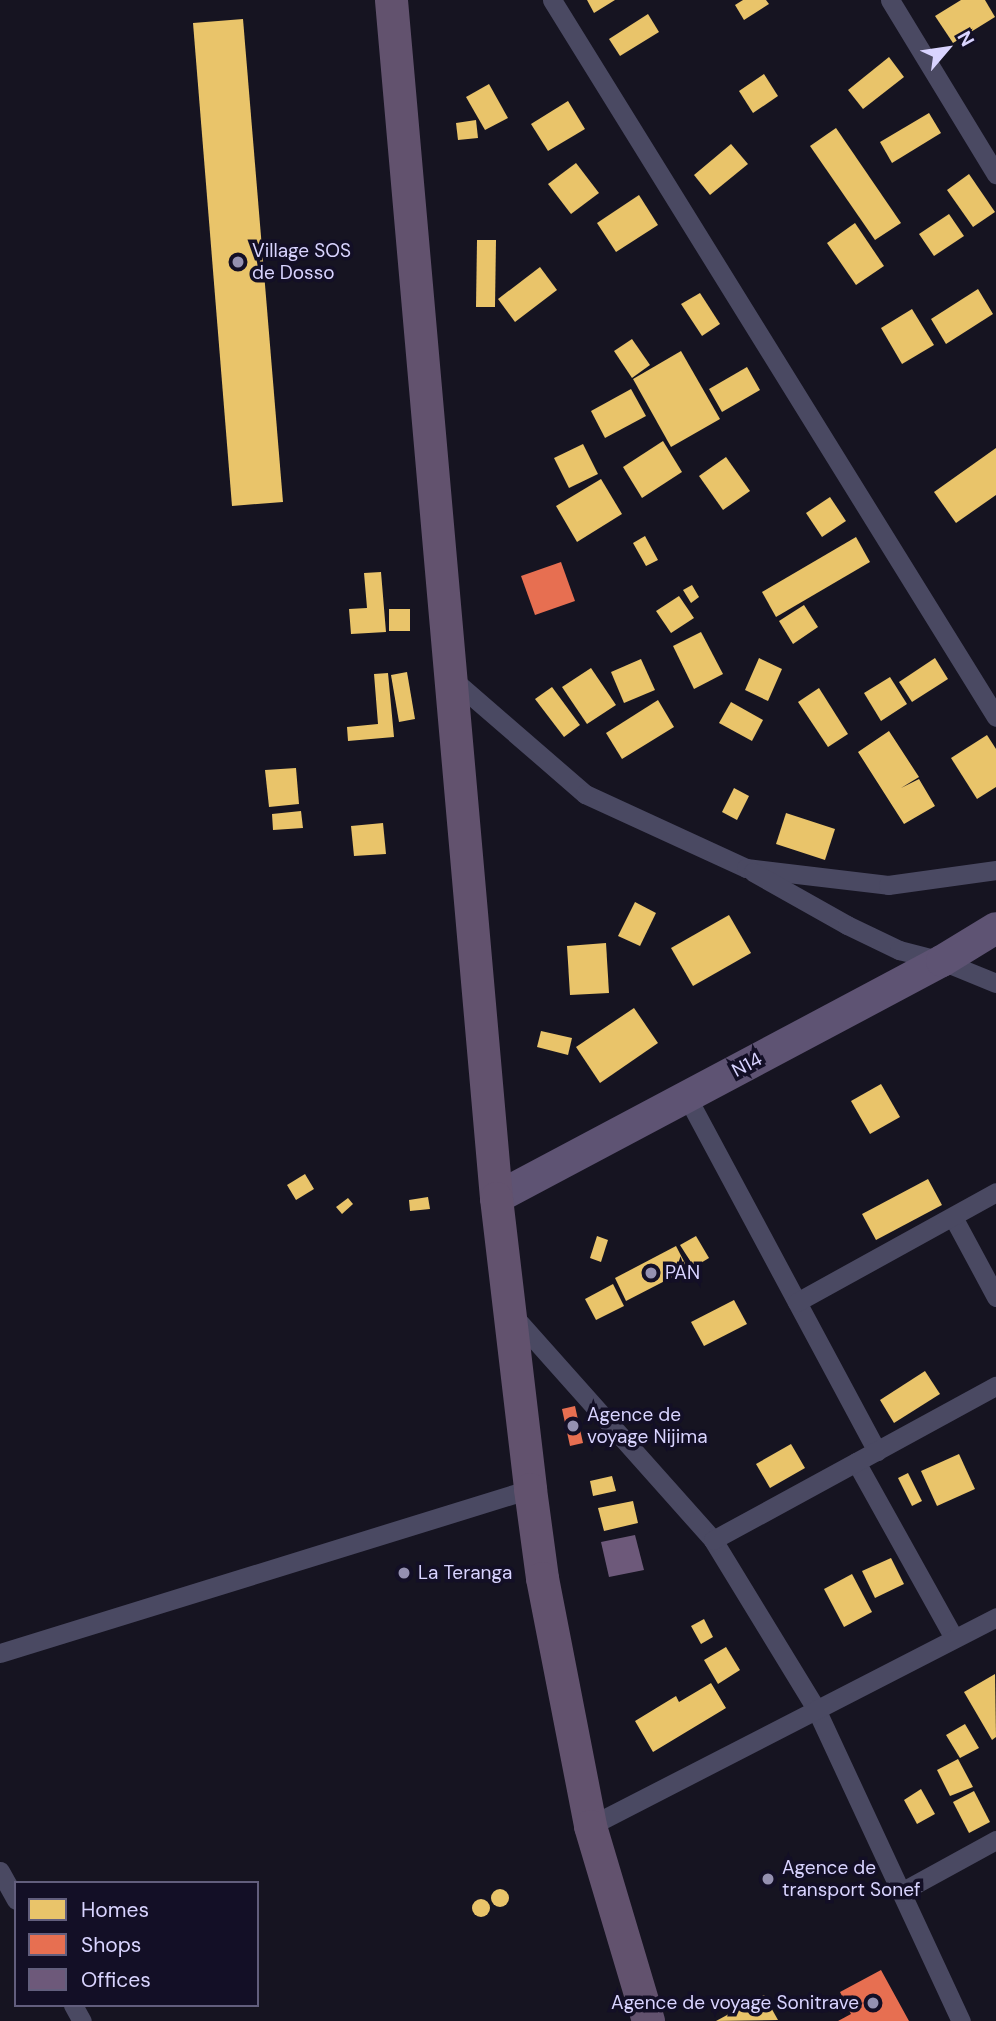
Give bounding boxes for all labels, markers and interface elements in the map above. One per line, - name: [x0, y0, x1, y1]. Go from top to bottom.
- north arrow: [912, 14, 982, 84]
- text: N: [952, 26, 980, 51]
- place label: Village SOS de Dosso: [252, 240, 351, 284]
- marker: Village SOS de Dosso: [230, 254, 246, 270]
- street label: N14: [728, 1048, 766, 1082]
- place label: PAN: [665, 1262, 700, 1284]
- marker: PAN: [643, 1265, 659, 1281]
- place label: Agence de voyage Nijima: [587, 1404, 708, 1448]
- marker: Agence de voyage Nijima: [565, 1418, 581, 1434]
- place label: La Teranga: [418, 1562, 512, 1584]
- marker: La Teranga: [396, 1565, 412, 1581]
- place label: Agence de transport Sonef: [782, 1857, 920, 1901]
- marker: Agence de transport Sonef: [760, 1871, 776, 1887]
- legend: [14, 1881, 259, 2007]
- text: Homes: [81, 1896, 149, 1924]
- text: Shops: [81, 1931, 141, 1959]
- text: Offices: [81, 1966, 151, 1994]
- place label: Agence de voyage Sonitrave: [611, 1992, 859, 2014]
- marker: Agence de voyage Sonitrave: [865, 1995, 881, 2011]

